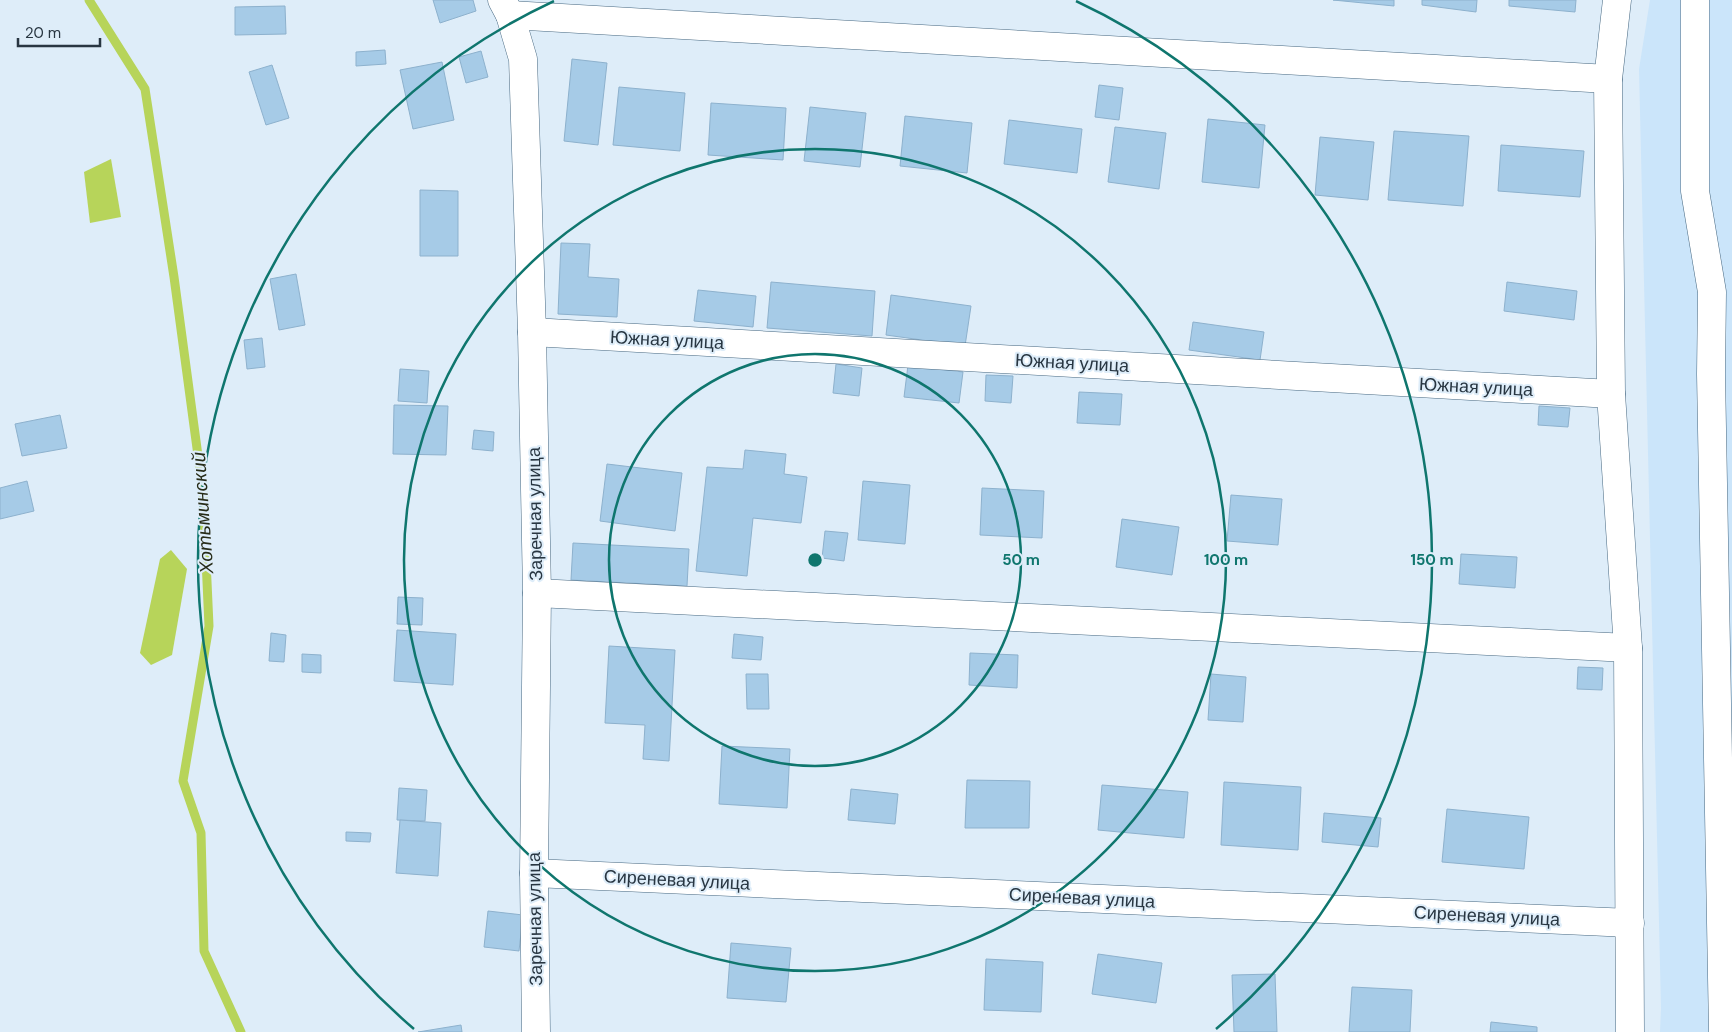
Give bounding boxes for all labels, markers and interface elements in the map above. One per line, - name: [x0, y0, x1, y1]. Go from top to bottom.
- scale bar: [18, 15, 100, 47]
- text: 20 m: [25, 23, 61, 43]
- street label: Южная улица: [609, 325, 726, 355]
- street label: Южная улица: [1014, 348, 1131, 378]
- street label: Южная улица: [1418, 372, 1535, 402]
- street label: Заречная улица: [522, 446, 548, 581]
- water label: Хотьминский: [186, 451, 219, 576]
- text: 50 m: [1002, 550, 1040, 570]
- text: 100 m: [1204, 550, 1248, 570]
- text: 150 m: [1411, 550, 1454, 570]
- centre of rings: [806, 551, 824, 569]
- street label: Заречная улица: [522, 851, 548, 986]
- street label: Сиреневая улица: [603, 864, 752, 896]
- street label: Сиреневая улица: [1008, 882, 1157, 914]
- street label: Сиреневая улица: [1413, 900, 1562, 932]

